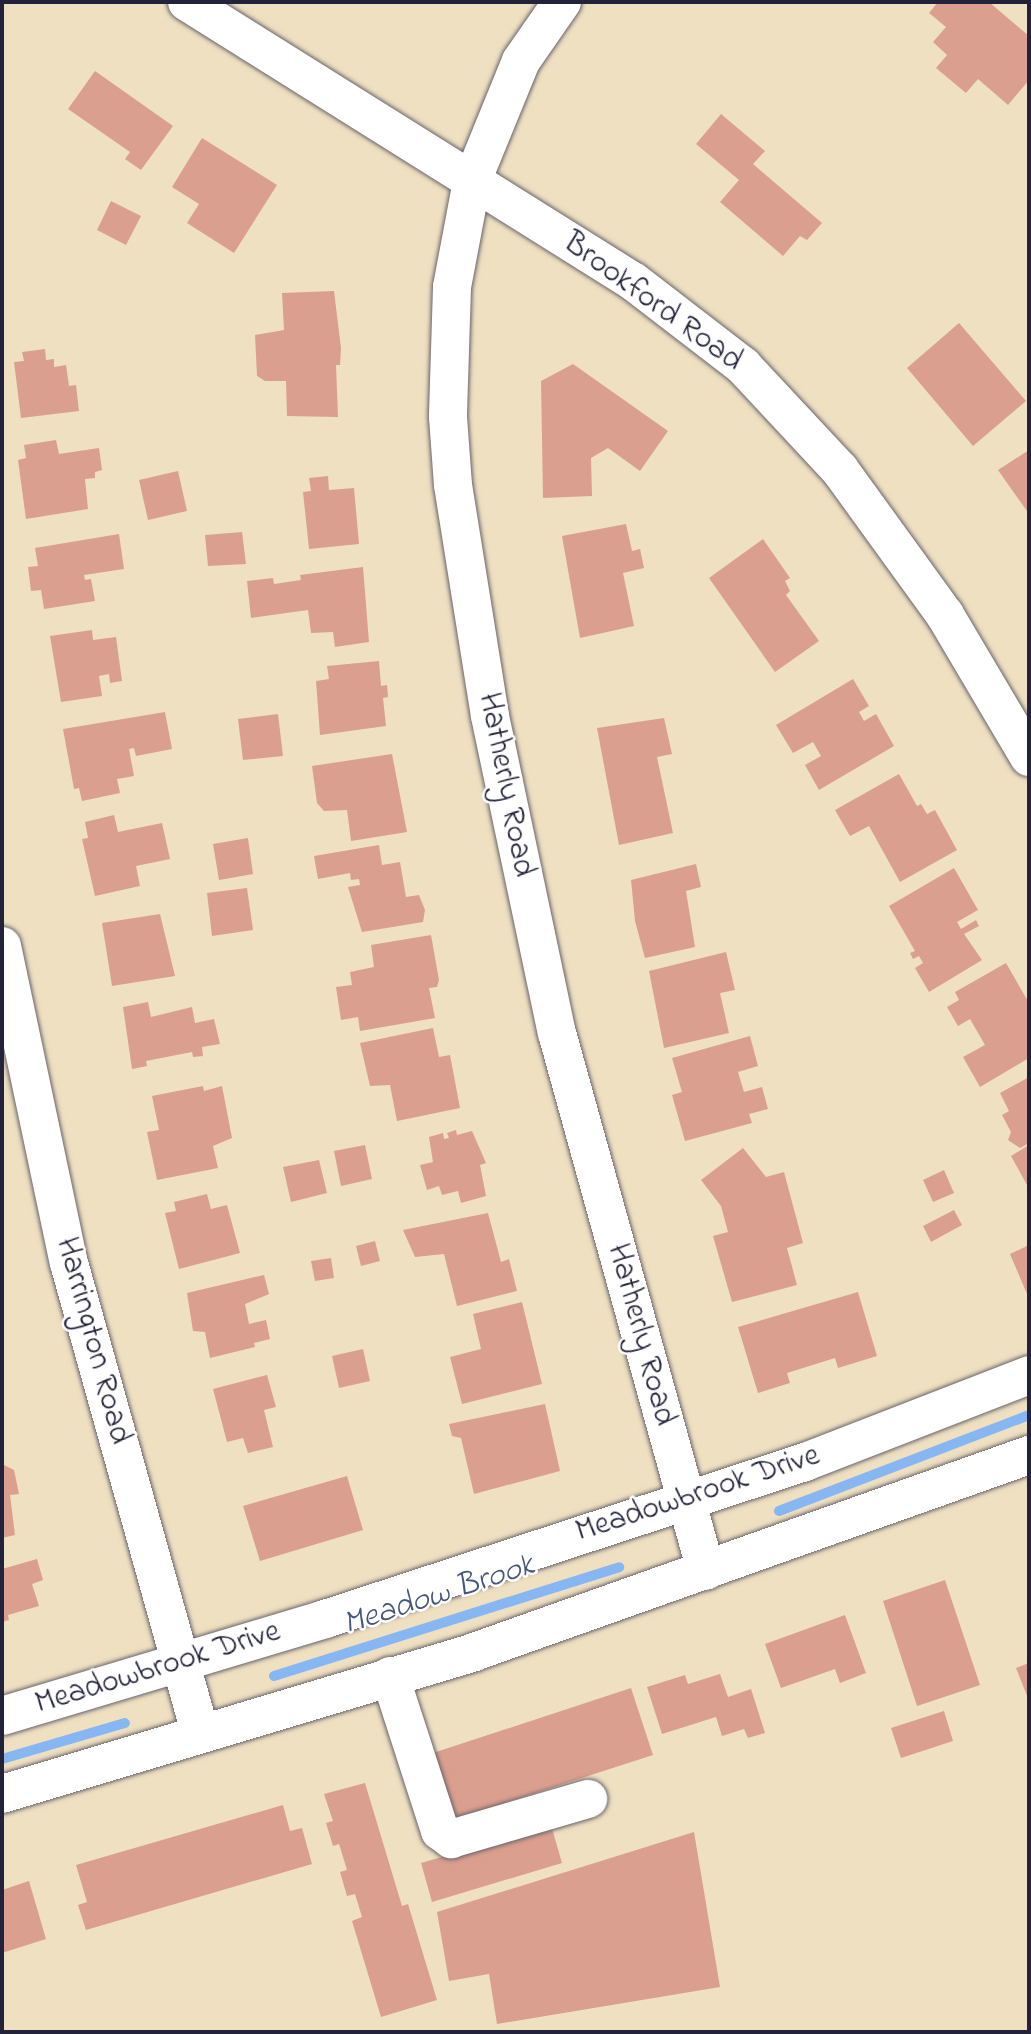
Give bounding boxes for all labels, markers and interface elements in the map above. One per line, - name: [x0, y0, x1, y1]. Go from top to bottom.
- street label: Brookford Road: [555, 225, 749, 381]
- street label: Hatherly Road: [468, 690, 542, 880]
- street label: Harrington Road: [46, 1233, 138, 1449]
- street label: Hatherly Road: [597, 1240, 683, 1430]
- street label: Meadowbrook Drive: [571, 1437, 825, 1553]
- water label: Meadow Brook: [339, 1547, 539, 1645]
- street label: Meadowbrook Drive: [31, 1614, 285, 1724]

